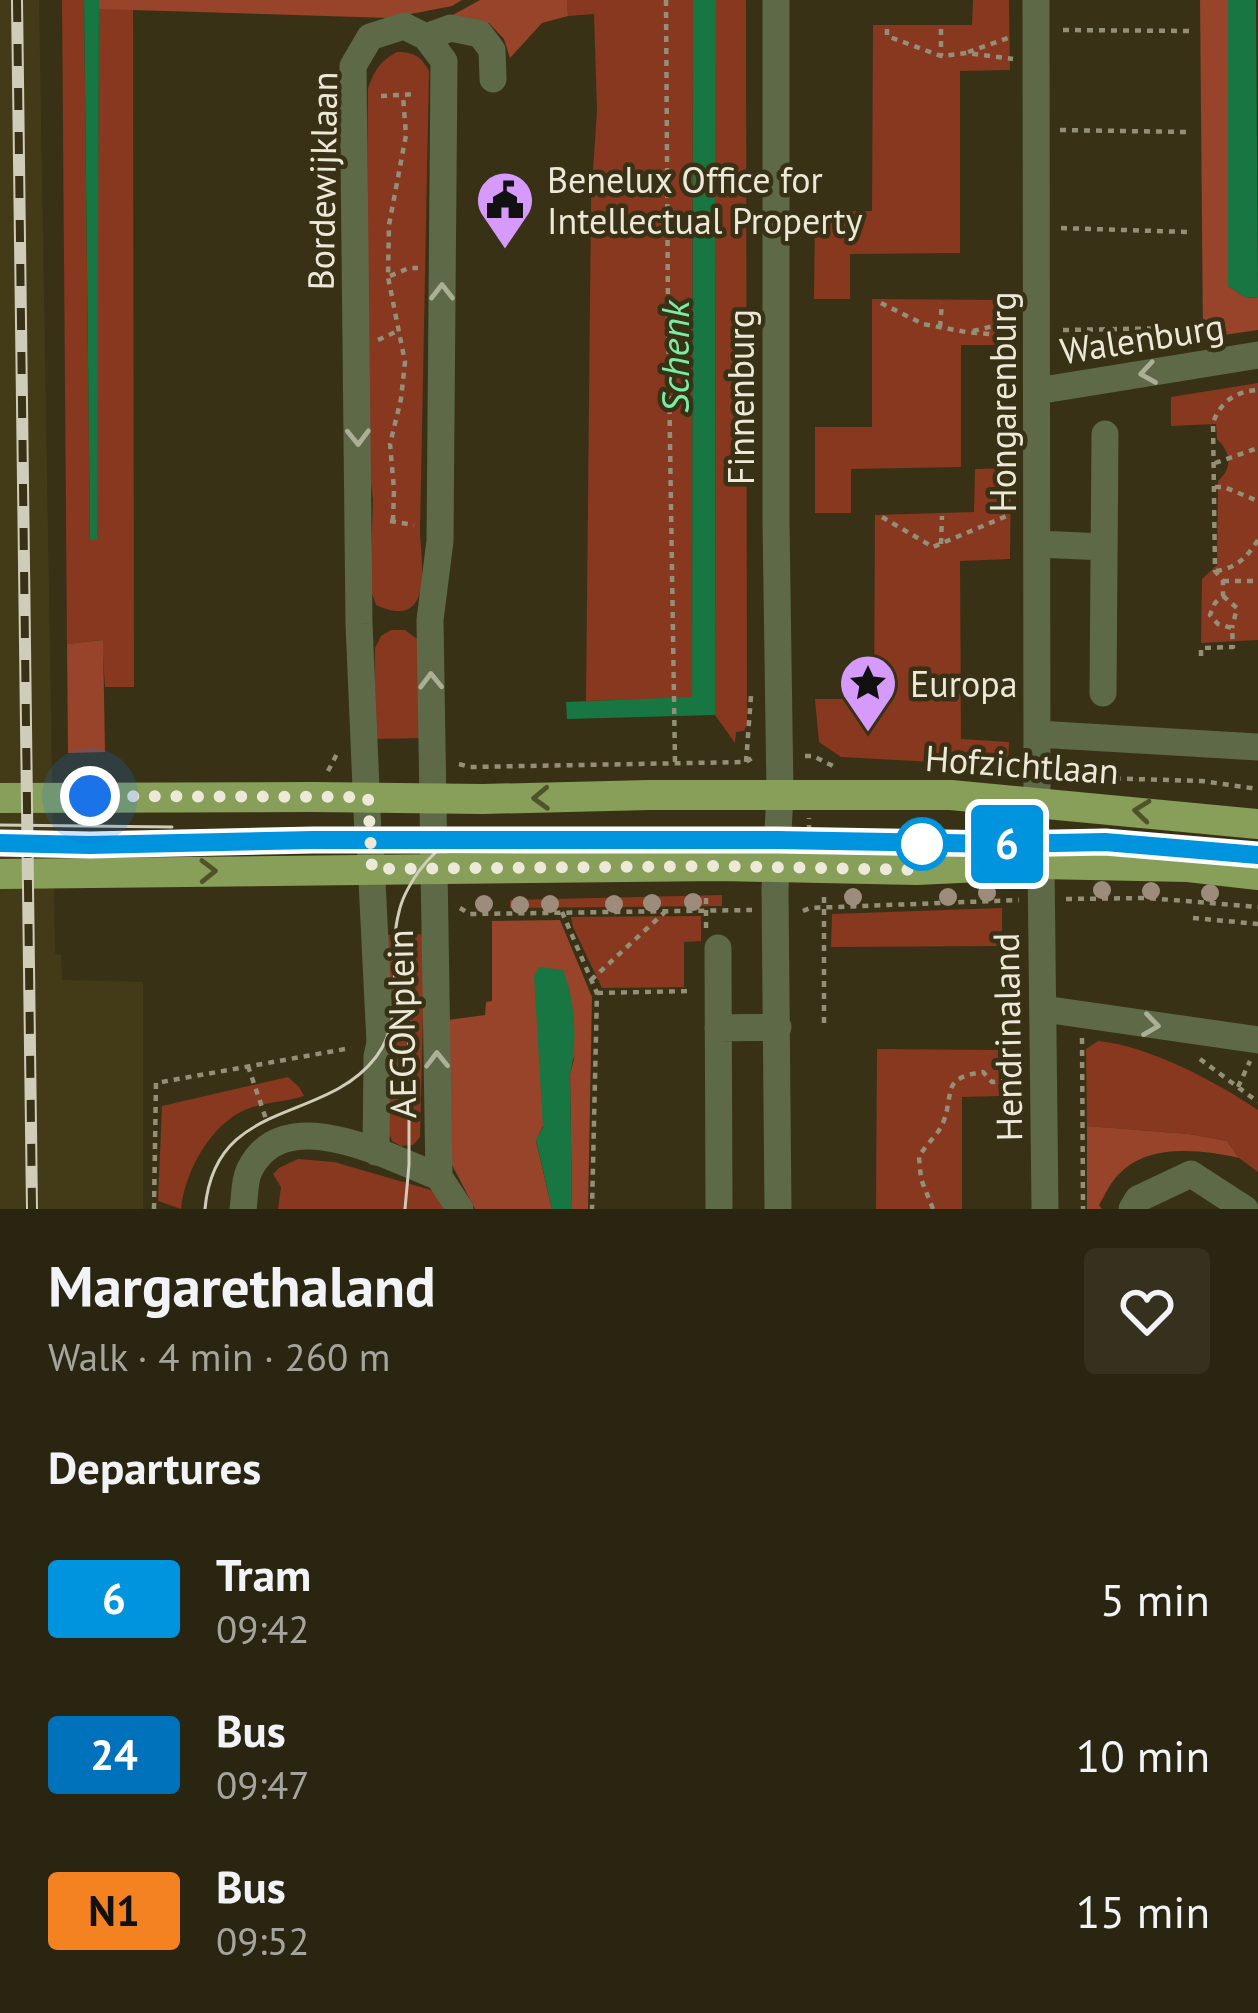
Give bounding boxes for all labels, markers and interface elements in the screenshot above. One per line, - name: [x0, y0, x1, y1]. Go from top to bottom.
- street label: Bordewijklaan: [297, 71, 347, 291]
- place label: Benelux Office for Intellectual Property: [547, 156, 863, 244]
- public building icon: Benelux Office for Intellectual Property: [474, 169, 536, 251]
- one-way arrow: [429, 282, 455, 300]
- street label: Hongarenburg: [979, 291, 1026, 513]
- water label: Schenk: [649, 299, 700, 413]
- street label: Walenburg: [1057, 302, 1227, 374]
- street label: Finnenburg: [717, 309, 764, 485]
- one-way arrow: [1138, 360, 1158, 385]
- one-way arrow: [345, 429, 371, 447]
- place icon: Europa: [837, 652, 899, 734]
- place label: Europa: [910, 660, 1018, 707]
- one-way arrow: [418, 671, 444, 689]
- street label: Hofzichtlaan: [923, 734, 1121, 794]
- your location: [60, 766, 120, 826]
- one-way arrow: [531, 784, 550, 810]
- one-way arrow: [1132, 799, 1151, 824]
- line badge: 6: [968, 805, 1046, 883]
- text: 6: [995, 816, 1019, 871]
- unlabelled marker: [897, 819, 947, 869]
- one-way arrow: [199, 859, 217, 885]
- street label: AEGONplein: [376, 929, 426, 1119]
- street label: Hendrinaland: [982, 932, 1032, 1142]
- one-way arrow: [1141, 1011, 1161, 1037]
- one-way arrow: [425, 1050, 451, 1069]
- button: heart: [1084, 1248, 1210, 1374]
- text: Margarethaland: [48, 1249, 436, 1323]
- text: Walk · 4 min · 260 m: [48, 1331, 390, 1382]
- text: Departures: [48, 1438, 261, 1496]
- text: Tram: [216, 1545, 311, 1603]
- text: 5 min: [1100, 1570, 1210, 1628]
- text: 6: [102, 1571, 126, 1626]
- text: 09:42: [216, 1603, 310, 1654]
- text: Bus: [216, 1701, 286, 1759]
- text: 10 min: [1076, 1726, 1210, 1784]
- text: 24: [90, 1727, 138, 1782]
- text: 09:47: [216, 1759, 310, 1810]
- text: Bus: [216, 1857, 286, 1915]
- text: 15 min: [1076, 1882, 1210, 1940]
- text: N1: [88, 1883, 140, 1938]
- text: 09:52: [216, 1915, 310, 1966]

